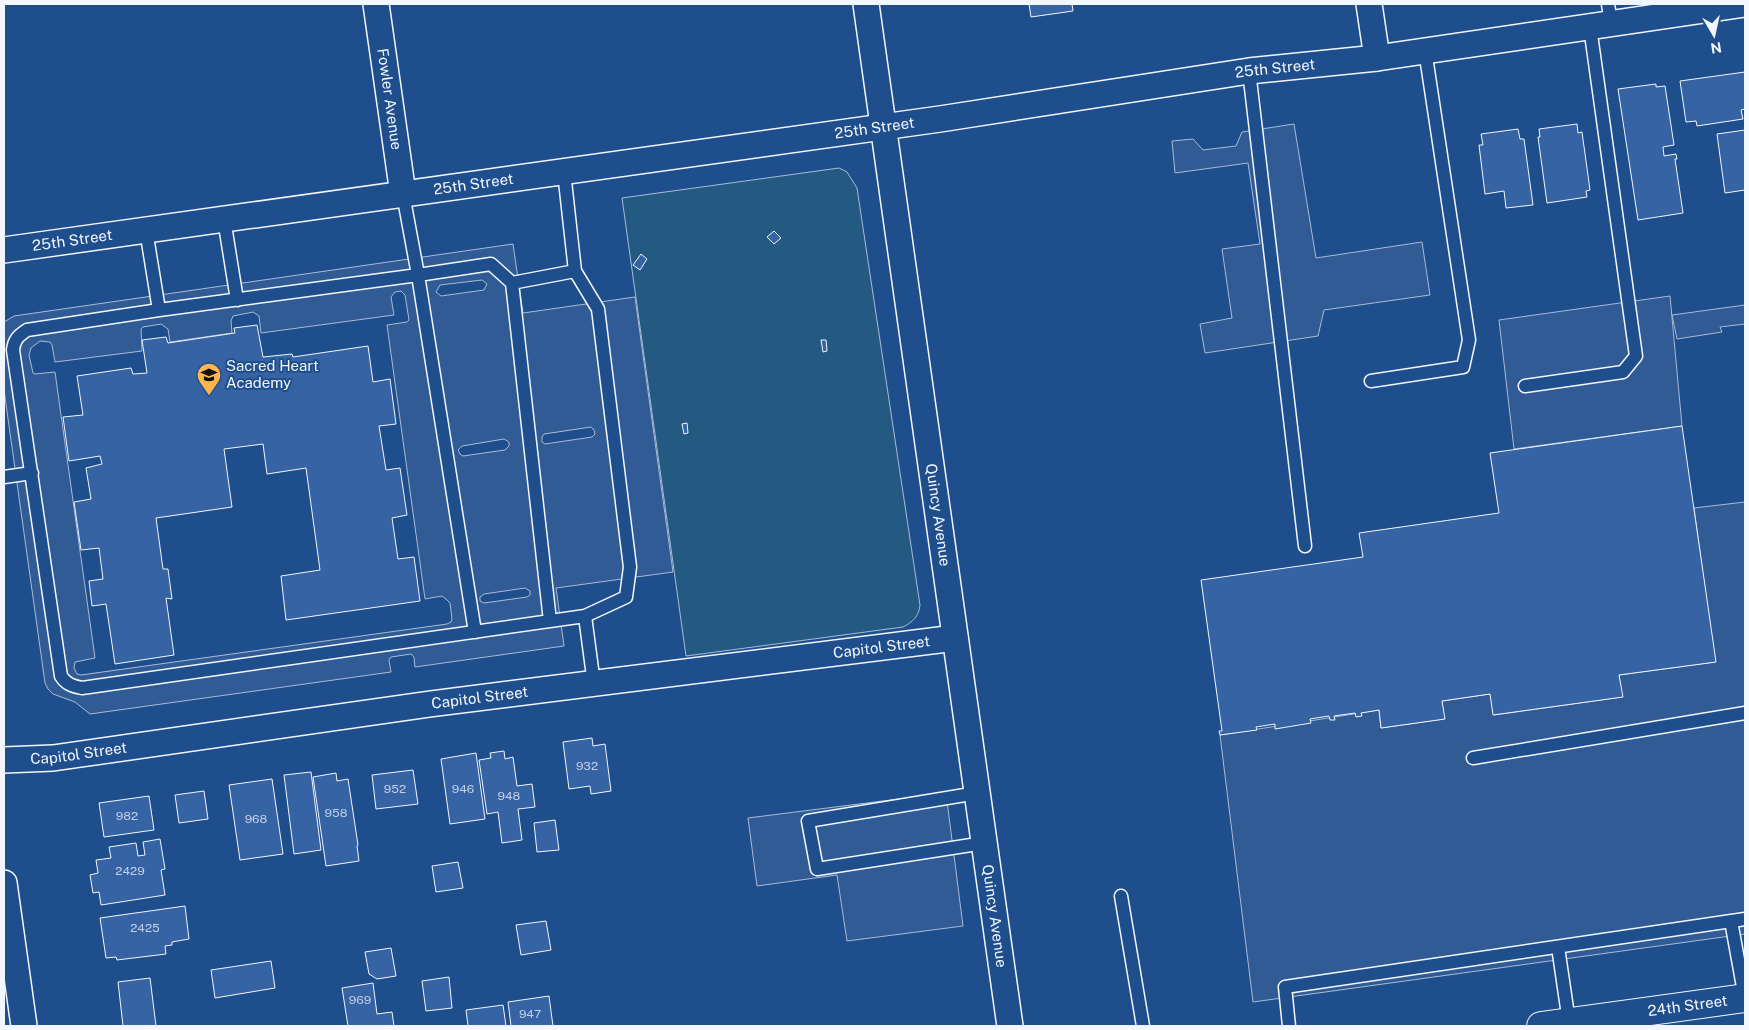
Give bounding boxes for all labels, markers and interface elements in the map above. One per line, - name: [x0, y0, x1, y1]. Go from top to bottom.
- north arrow: [1689, 10, 1739, 60]
- text: N: [1709, 39, 1723, 57]
- street label: Fowler Avenue: [374, 47, 406, 151]
- street label: 25th Street: [1234, 55, 1316, 81]
- street label: 25th Street: [833, 114, 916, 142]
- street label: 25th Street: [432, 170, 515, 198]
- street label: 25th Street: [31, 226, 113, 254]
- place label: Sacred Heart Academy: [226, 357, 319, 391]
- school or university icon: Sacred Heart Academy: [196, 362, 222, 396]
- street label: Quincy Avenue: [923, 462, 954, 567]
- street label: Capitol Street: [832, 632, 931, 661]
- street label: Capitol Street: [430, 683, 529, 712]
- street label: Capitol Street: [30, 738, 128, 767]
- house number: 932: [576, 759, 598, 773]
- house number: 952: [384, 782, 406, 796]
- house number: 946: [452, 782, 474, 796]
- house number: 948: [498, 789, 521, 803]
- house number: 958: [325, 806, 348, 820]
- house number: 982: [116, 809, 138, 823]
- house number: 968: [245, 812, 268, 826]
- street label: Quincy Avenue: [979, 863, 1011, 968]
- house number: 2429: [115, 864, 145, 878]
- house number: 2425: [130, 921, 160, 935]
- street label: 24th Street: [1647, 991, 1729, 1019]
- house number: 969: [349, 993, 371, 1007]
- house number: 947: [519, 1007, 541, 1021]

